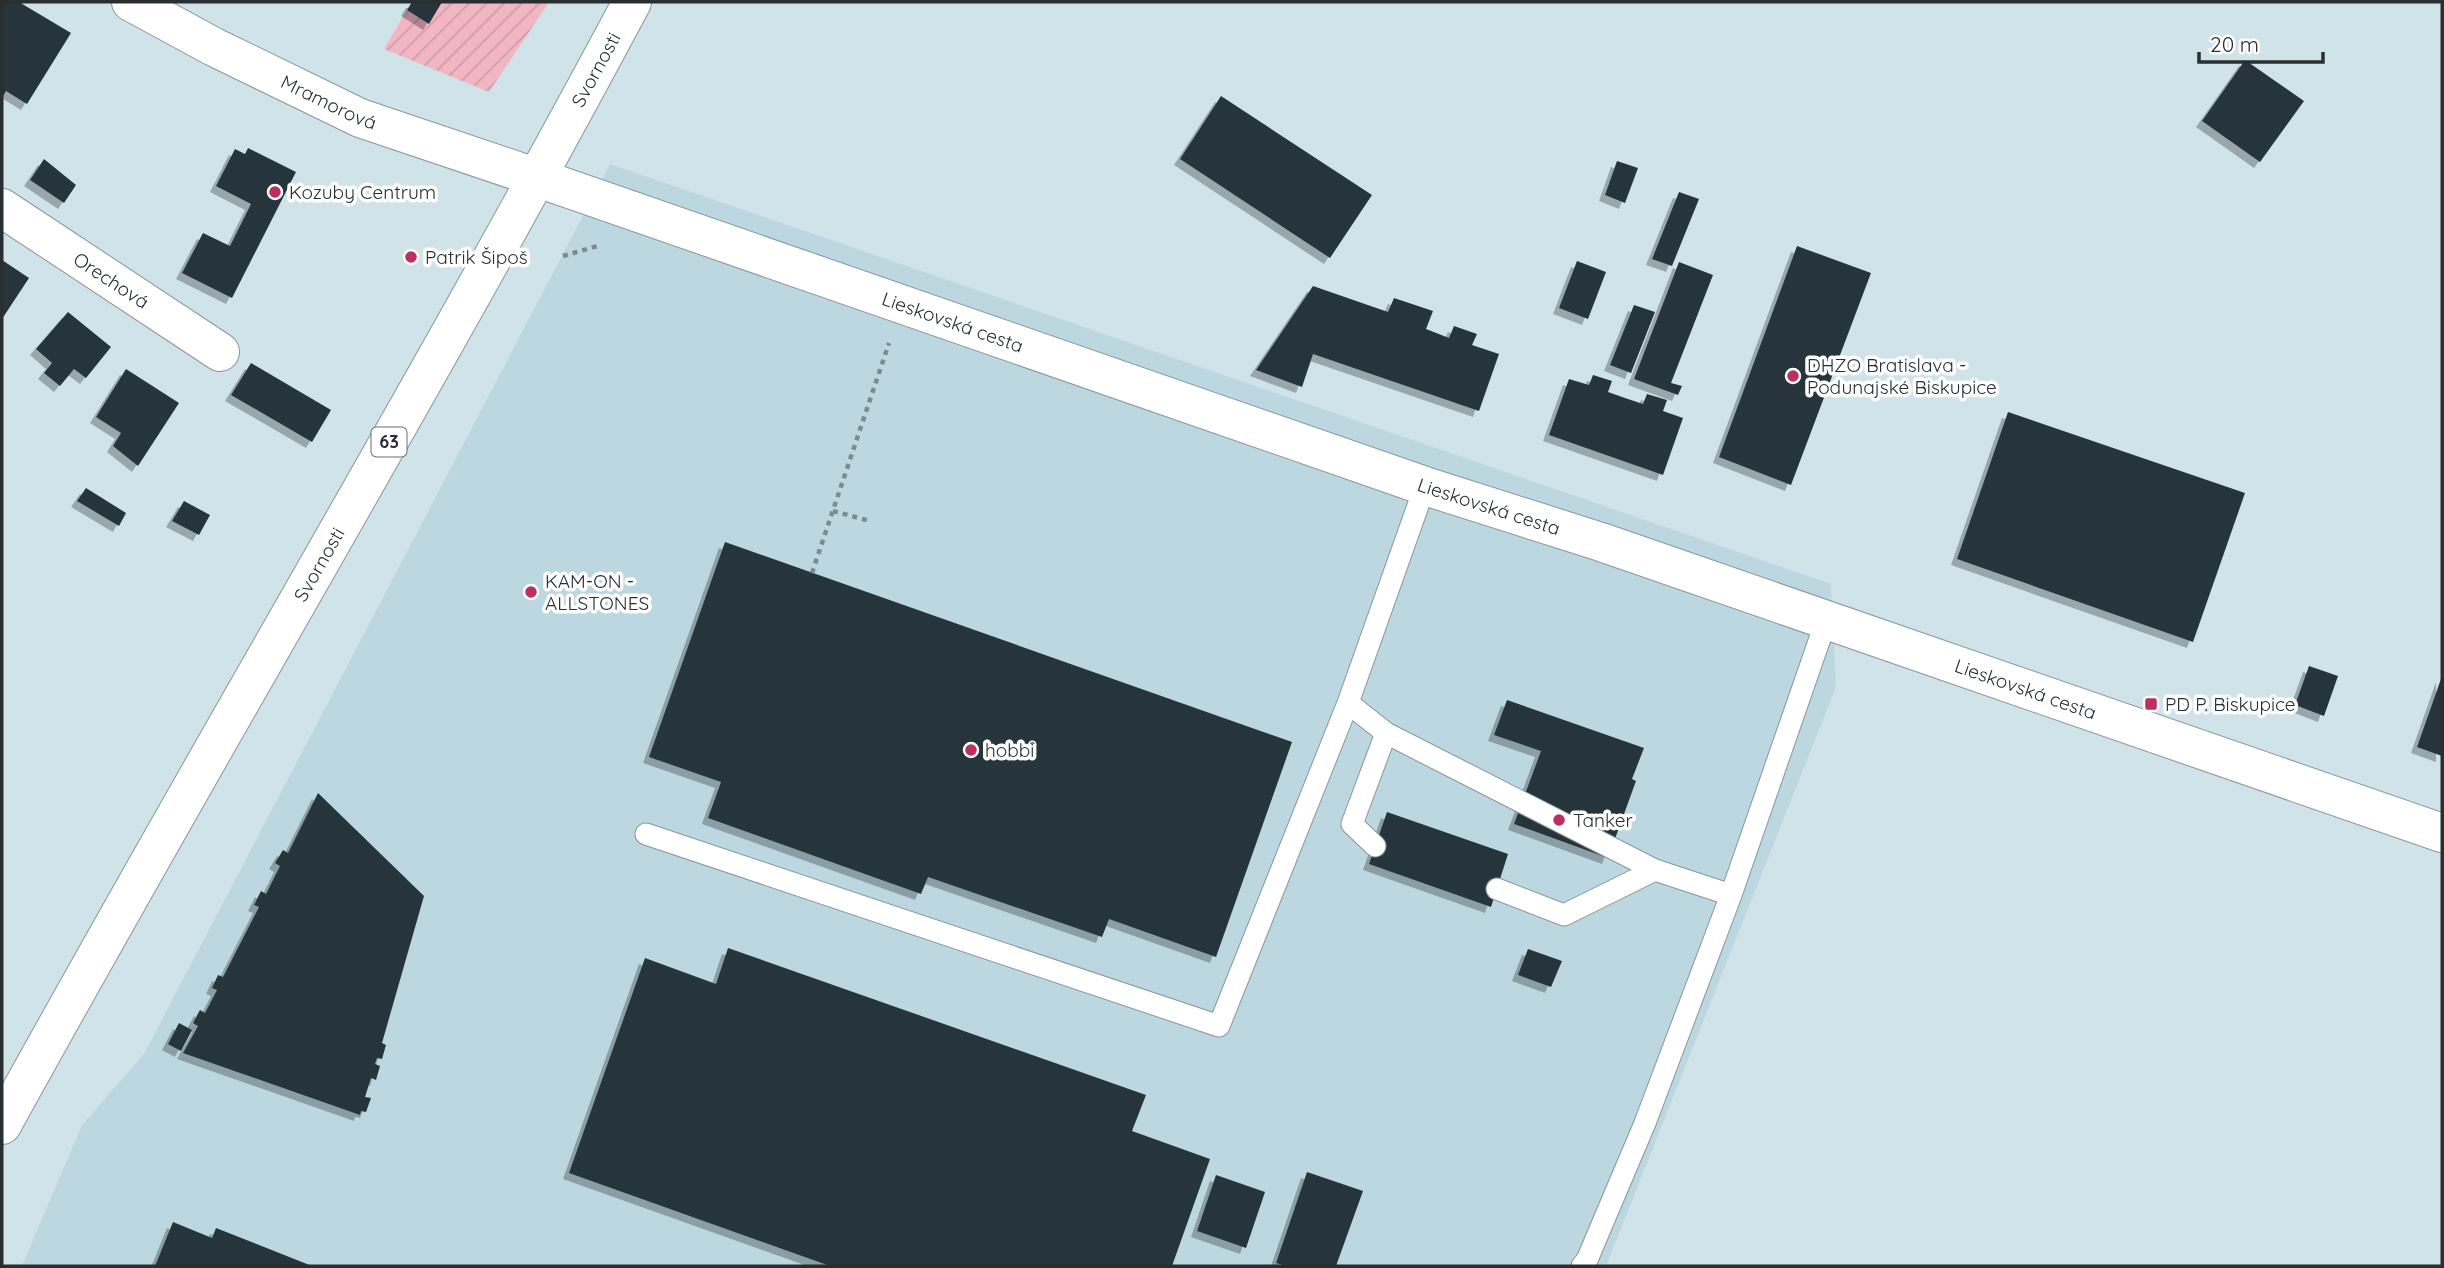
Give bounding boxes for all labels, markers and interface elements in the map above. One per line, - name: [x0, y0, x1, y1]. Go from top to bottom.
- scale bar: [2199, 21, 2323, 65]
- street label: Svornosti: [566, 28, 626, 111]
- text: 20 m: [2210, 31, 2259, 57]
- street label: Mramorová: [277, 69, 380, 135]
- place label: Kozuby Centrum: [289, 180, 436, 204]
- marker: Kozuby Centrum: [267, 184, 283, 200]
- place label: Patrik Šipoš: [425, 245, 528, 269]
- street label: Orechová: [69, 247, 154, 314]
- marker: Patrik Šipoš: [403, 249, 419, 265]
- street label: Lieskovská cesta: [879, 286, 1027, 358]
- place label: DHZO Bratislava - Podunajské Biskupice: [1807, 353, 1997, 399]
- marker: DHZO Bratislava - Podunajské Biskupice: [1785, 368, 1801, 384]
- road number: 63: [372, 428, 406, 457]
- street label: Lieskovská cesta: [1414, 472, 1563, 540]
- street label: Svornosti: [288, 523, 350, 606]
- place label: KAM-ON - ALLSTONES: [545, 569, 649, 615]
- marker: KAM-ON - ALLSTONES: [523, 584, 539, 600]
- street label: Lieskovská cesta: [1952, 653, 2100, 725]
- place label: PD P. Biskupice: [2165, 692, 2296, 716]
- marker: PD P. Biskupice: [2143, 696, 2159, 712]
- place label: hobbi: [985, 738, 1034, 762]
- marker: hobbi: [963, 742, 979, 758]
- place label: Tanker: [1573, 808, 1634, 832]
- marker: Tanker: [1551, 812, 1567, 828]

